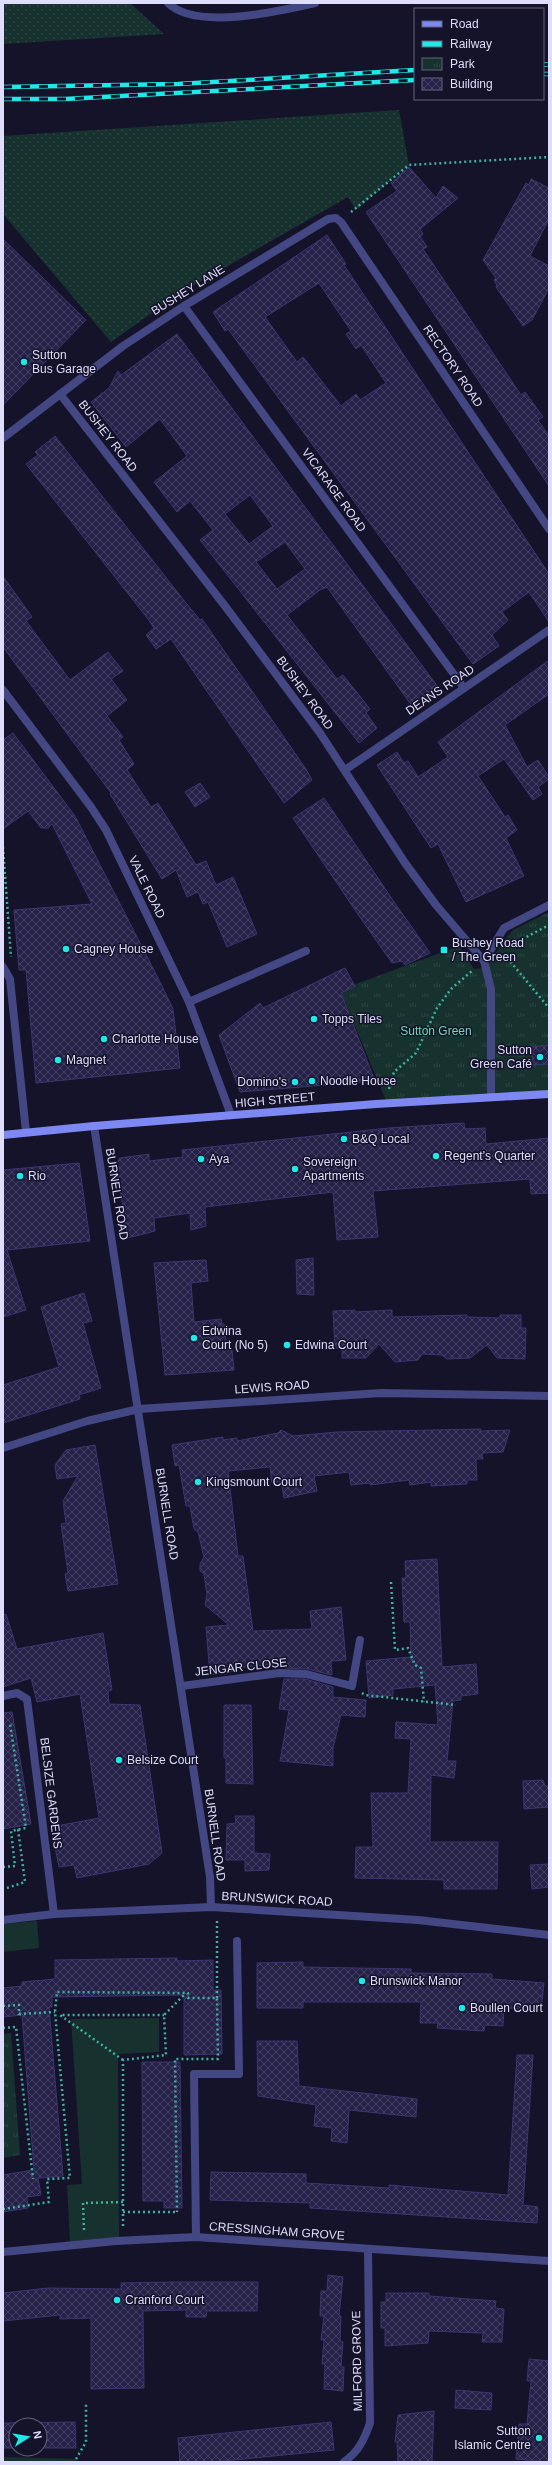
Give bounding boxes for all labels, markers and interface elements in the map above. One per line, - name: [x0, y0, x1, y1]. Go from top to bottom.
- legend: [414, 8, 544, 100]
- text: Road: [450, 17, 479, 31]
- text: Railway: [450, 37, 492, 51]
- text: Park: [450, 57, 476, 71]
- text: Building: [450, 77, 493, 91]
- street label: BUSHEY LANE: [149, 262, 227, 318]
- street label: RECTORY ROAD: [420, 322, 486, 410]
- place label: Sutton Bus Garage: [32, 348, 96, 376]
- marker: Sutton Bus Garage: [19, 357, 29, 367]
- street label: BUSHEY ROAD: [76, 397, 141, 475]
- street label: VICARAGE ROAD: [299, 445, 369, 535]
- street label: BUSHEY ROAD: [274, 654, 336, 733]
- street label: DEANS ROAD: [403, 662, 477, 718]
- street label: VALE ROAD: [126, 853, 168, 921]
- place label: Bushey Road / The Green: [452, 936, 524, 964]
- place label: Cagney House: [74, 942, 154, 956]
- marker: Cagney House: [61, 944, 71, 954]
- marker: Bushey Road / The Green: [439, 945, 449, 955]
- place label: Topps Tiles: [322, 1012, 382, 1026]
- marker: Topps Tiles: [309, 1014, 319, 1024]
- park label: Sutton Green: [400, 1024, 472, 1038]
- place label: Charlotte House: [112, 1032, 199, 1046]
- marker: Charlotte House: [99, 1034, 109, 1044]
- place label: Sutton Green Café: [470, 1043, 532, 1071]
- marker: Sutton Green Café: [535, 1052, 545, 1062]
- place label: Magnet: [66, 1053, 107, 1067]
- marker: Magnet: [53, 1055, 63, 1065]
- place label: Noodle House: [320, 1074, 396, 1088]
- place label: Domino's: [237, 1075, 287, 1089]
- marker: Noodle House: [307, 1076, 317, 1086]
- marker: Domino's: [290, 1077, 300, 1087]
- street label: HIGH STREET: [234, 1089, 316, 1110]
- place label: B&Q Local: [352, 1132, 409, 1146]
- marker: B&Q Local: [339, 1134, 349, 1144]
- street label: BURNELL ROAD: [103, 1147, 131, 1241]
- place label: Regent's Quarter: [444, 1149, 535, 1163]
- marker: Regent's Quarter: [431, 1151, 441, 1161]
- place label: Aya: [209, 1152, 230, 1166]
- marker: Aya: [196, 1154, 206, 1164]
- place label: Sovereign Apartments: [303, 1155, 364, 1183]
- marker: Sovereign Apartments: [290, 1164, 300, 1174]
- place label: Rio: [28, 1169, 46, 1183]
- marker: Rio: [15, 1171, 25, 1181]
- place label: Edwina Court (No 5): [202, 1324, 268, 1352]
- marker: Edwina Court (No 5): [189, 1333, 199, 1343]
- place label: Edwina Court: [295, 1338, 368, 1352]
- marker: Edwina Court: [282, 1340, 292, 1350]
- street label: LEWIS ROAD: [234, 1377, 310, 1397]
- street label: BURNELL ROAD: [153, 1467, 181, 1561]
- place label: Kingsmount Court: [206, 1475, 303, 1489]
- marker: Kingsmount Court: [193, 1477, 203, 1487]
- street label: JENGAR CLOSE: [194, 1655, 288, 1679]
- street label: BELSIZE GARDENS: [37, 1737, 65, 1849]
- place label: Belsize Court: [127, 1753, 199, 1767]
- marker: Belsize Court: [114, 1755, 124, 1765]
- street label: BURNELL ROAD: [202, 1788, 228, 1882]
- street label: BRUNSWICK ROAD: [221, 1889, 333, 1909]
- place label: Brunswick Manor: [370, 1974, 462, 1988]
- marker: Brunswick Manor: [357, 1976, 367, 1986]
- place label: Boullen Court: [470, 2001, 543, 2015]
- marker: Boullen Court: [457, 2003, 467, 2013]
- street label: CRESSINGHAM GROVE: [209, 2219, 345, 2243]
- place label: Cranford Court: [125, 2293, 205, 2307]
- marker: Cranford Court: [112, 2295, 122, 2305]
- street label: MILFORD GROVE: [349, 2311, 365, 2411]
- north arrow: [8, 2417, 48, 2457]
- place label: Sutton Islamic Centre: [454, 2424, 531, 2452]
- text: N: [31, 2430, 44, 2440]
- marker: Sutton Islamic Centre: [534, 2433, 544, 2443]

